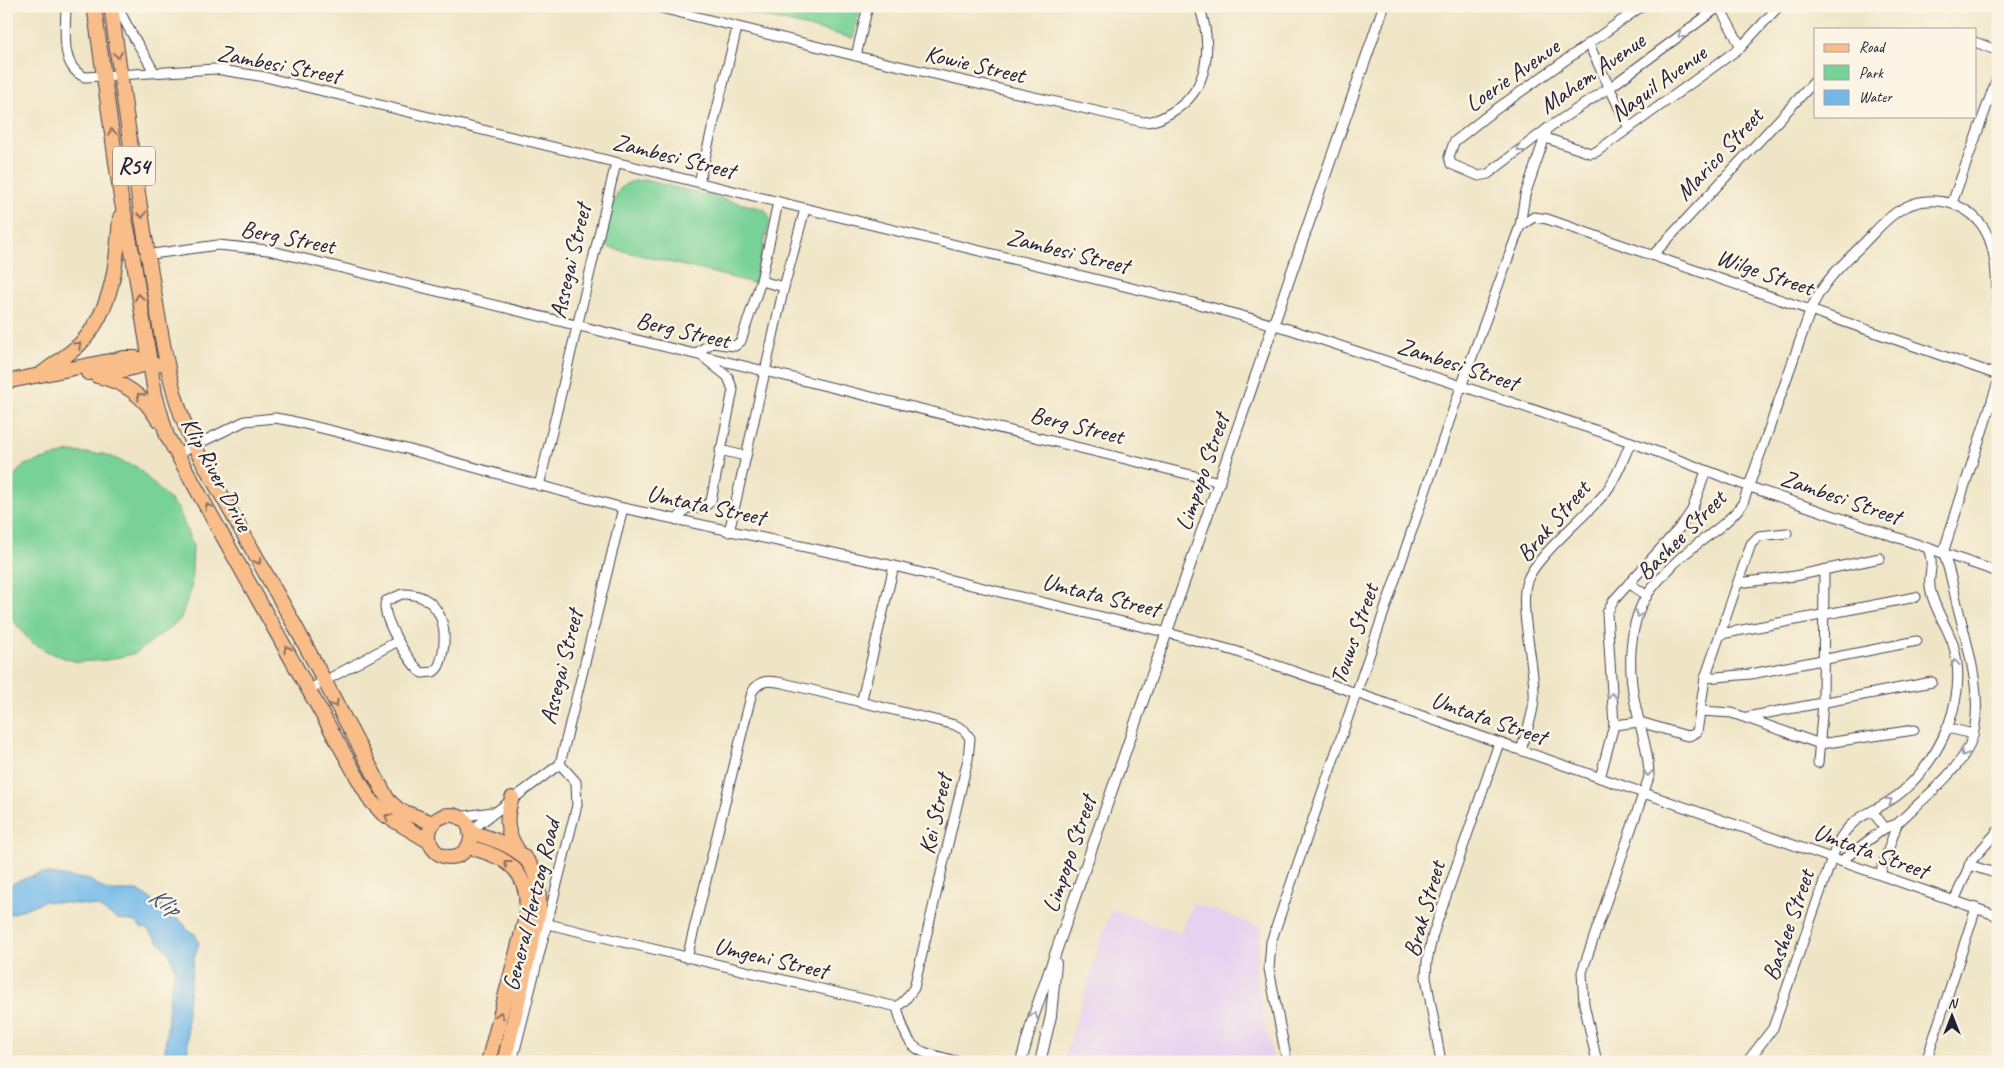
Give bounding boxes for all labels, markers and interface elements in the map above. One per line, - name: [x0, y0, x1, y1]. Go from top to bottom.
- street label: Mahem Avenue: [1533, 24, 1652, 120]
- legend: [1814, 28, 1976, 118]
- one-way arrow: [1677, 29, 1687, 38]
- street label: Loerie Avenue: [1459, 30, 1567, 118]
- street label: Zambesi Street: [215, 37, 346, 91]
- street label: Naguil Avenue: [1604, 37, 1714, 128]
- street label: Kowie Street: [922, 38, 1030, 90]
- text: Road: [1859, 38, 1886, 57]
- one-way arrow: [112, 50, 122, 59]
- text: Park: [1859, 64, 1884, 83]
- text: Water: [1859, 88, 1893, 107]
- street label: Marico Street: [1669, 100, 1771, 206]
- street label: Zambesi Street: [610, 126, 741, 186]
- one-way arrow: [107, 128, 118, 136]
- one-way arrow: [1517, 144, 1526, 152]
- road number: R54: [113, 147, 155, 186]
- street label: Assegai Street: [542, 198, 598, 321]
- one-way arrow: [136, 211, 146, 220]
- street label: Berg Street: [238, 213, 340, 261]
- street label: Zambesi Street: [1004, 221, 1135, 281]
- street label: Wilge Street: [1713, 241, 1819, 303]
- one-way arrow: [135, 293, 145, 302]
- street label: Berg Street: [633, 305, 735, 356]
- street label: Zambesi Street: [1394, 330, 1525, 399]
- one-way arrow: [72, 342, 81, 351]
- one-way arrow: [137, 393, 146, 402]
- street label: Berg Street: [1027, 399, 1129, 452]
- street label: Limpopo Street: [1168, 407, 1237, 534]
- street label: Klip River Drive: [174, 412, 261, 538]
- street label: Zambesi Street: [1777, 462, 1908, 533]
- street label: Brak Street: [1510, 473, 1598, 568]
- street label: Umtata Street: [644, 478, 771, 533]
- street label: Bashee Street: [1630, 482, 1734, 586]
- one-way arrow: [204, 503, 214, 512]
- one-way arrow: [252, 556, 262, 565]
- street label: Umtata Street: [1039, 566, 1166, 625]
- street label: Touws Street: [1323, 578, 1386, 688]
- street label: Assegai Street: [532, 604, 590, 727]
- one-way arrow: [1635, 609, 1645, 617]
- one-way arrow: [283, 645, 293, 654]
- one-way arrow: [1950, 658, 1961, 666]
- street label: Umtata Street: [1427, 684, 1553, 753]
- one-way arrow: [1607, 692, 1618, 700]
- one-way arrow: [329, 699, 339, 708]
- one-way arrow: [1961, 747, 1970, 757]
- street label: Kei Street: [911, 768, 959, 857]
- one-way arrow: [1643, 769, 1654, 777]
- street label: Limpopo Street: [1035, 789, 1104, 916]
- one-way arrow: [1883, 798, 1892, 808]
- one-way arrow: [385, 813, 394, 823]
- street label: General Hertzog Road: [495, 813, 568, 994]
- street label: Umtata Street: [1810, 816, 1935, 887]
- street label: Brak Street: [1396, 856, 1452, 960]
- one-way arrow: [504, 860, 513, 868]
- street label: Bashee Street: [1755, 864, 1822, 984]
- water label: Klip: [143, 880, 189, 926]
- street label: Umgeni Street: [711, 930, 834, 986]
- north arrow: [1926, 990, 1976, 1040]
- text: N: [1948, 995, 1959, 1012]
- one-way arrow: [494, 1010, 505, 1019]
- one-way arrow: [1028, 1011, 1038, 1019]

